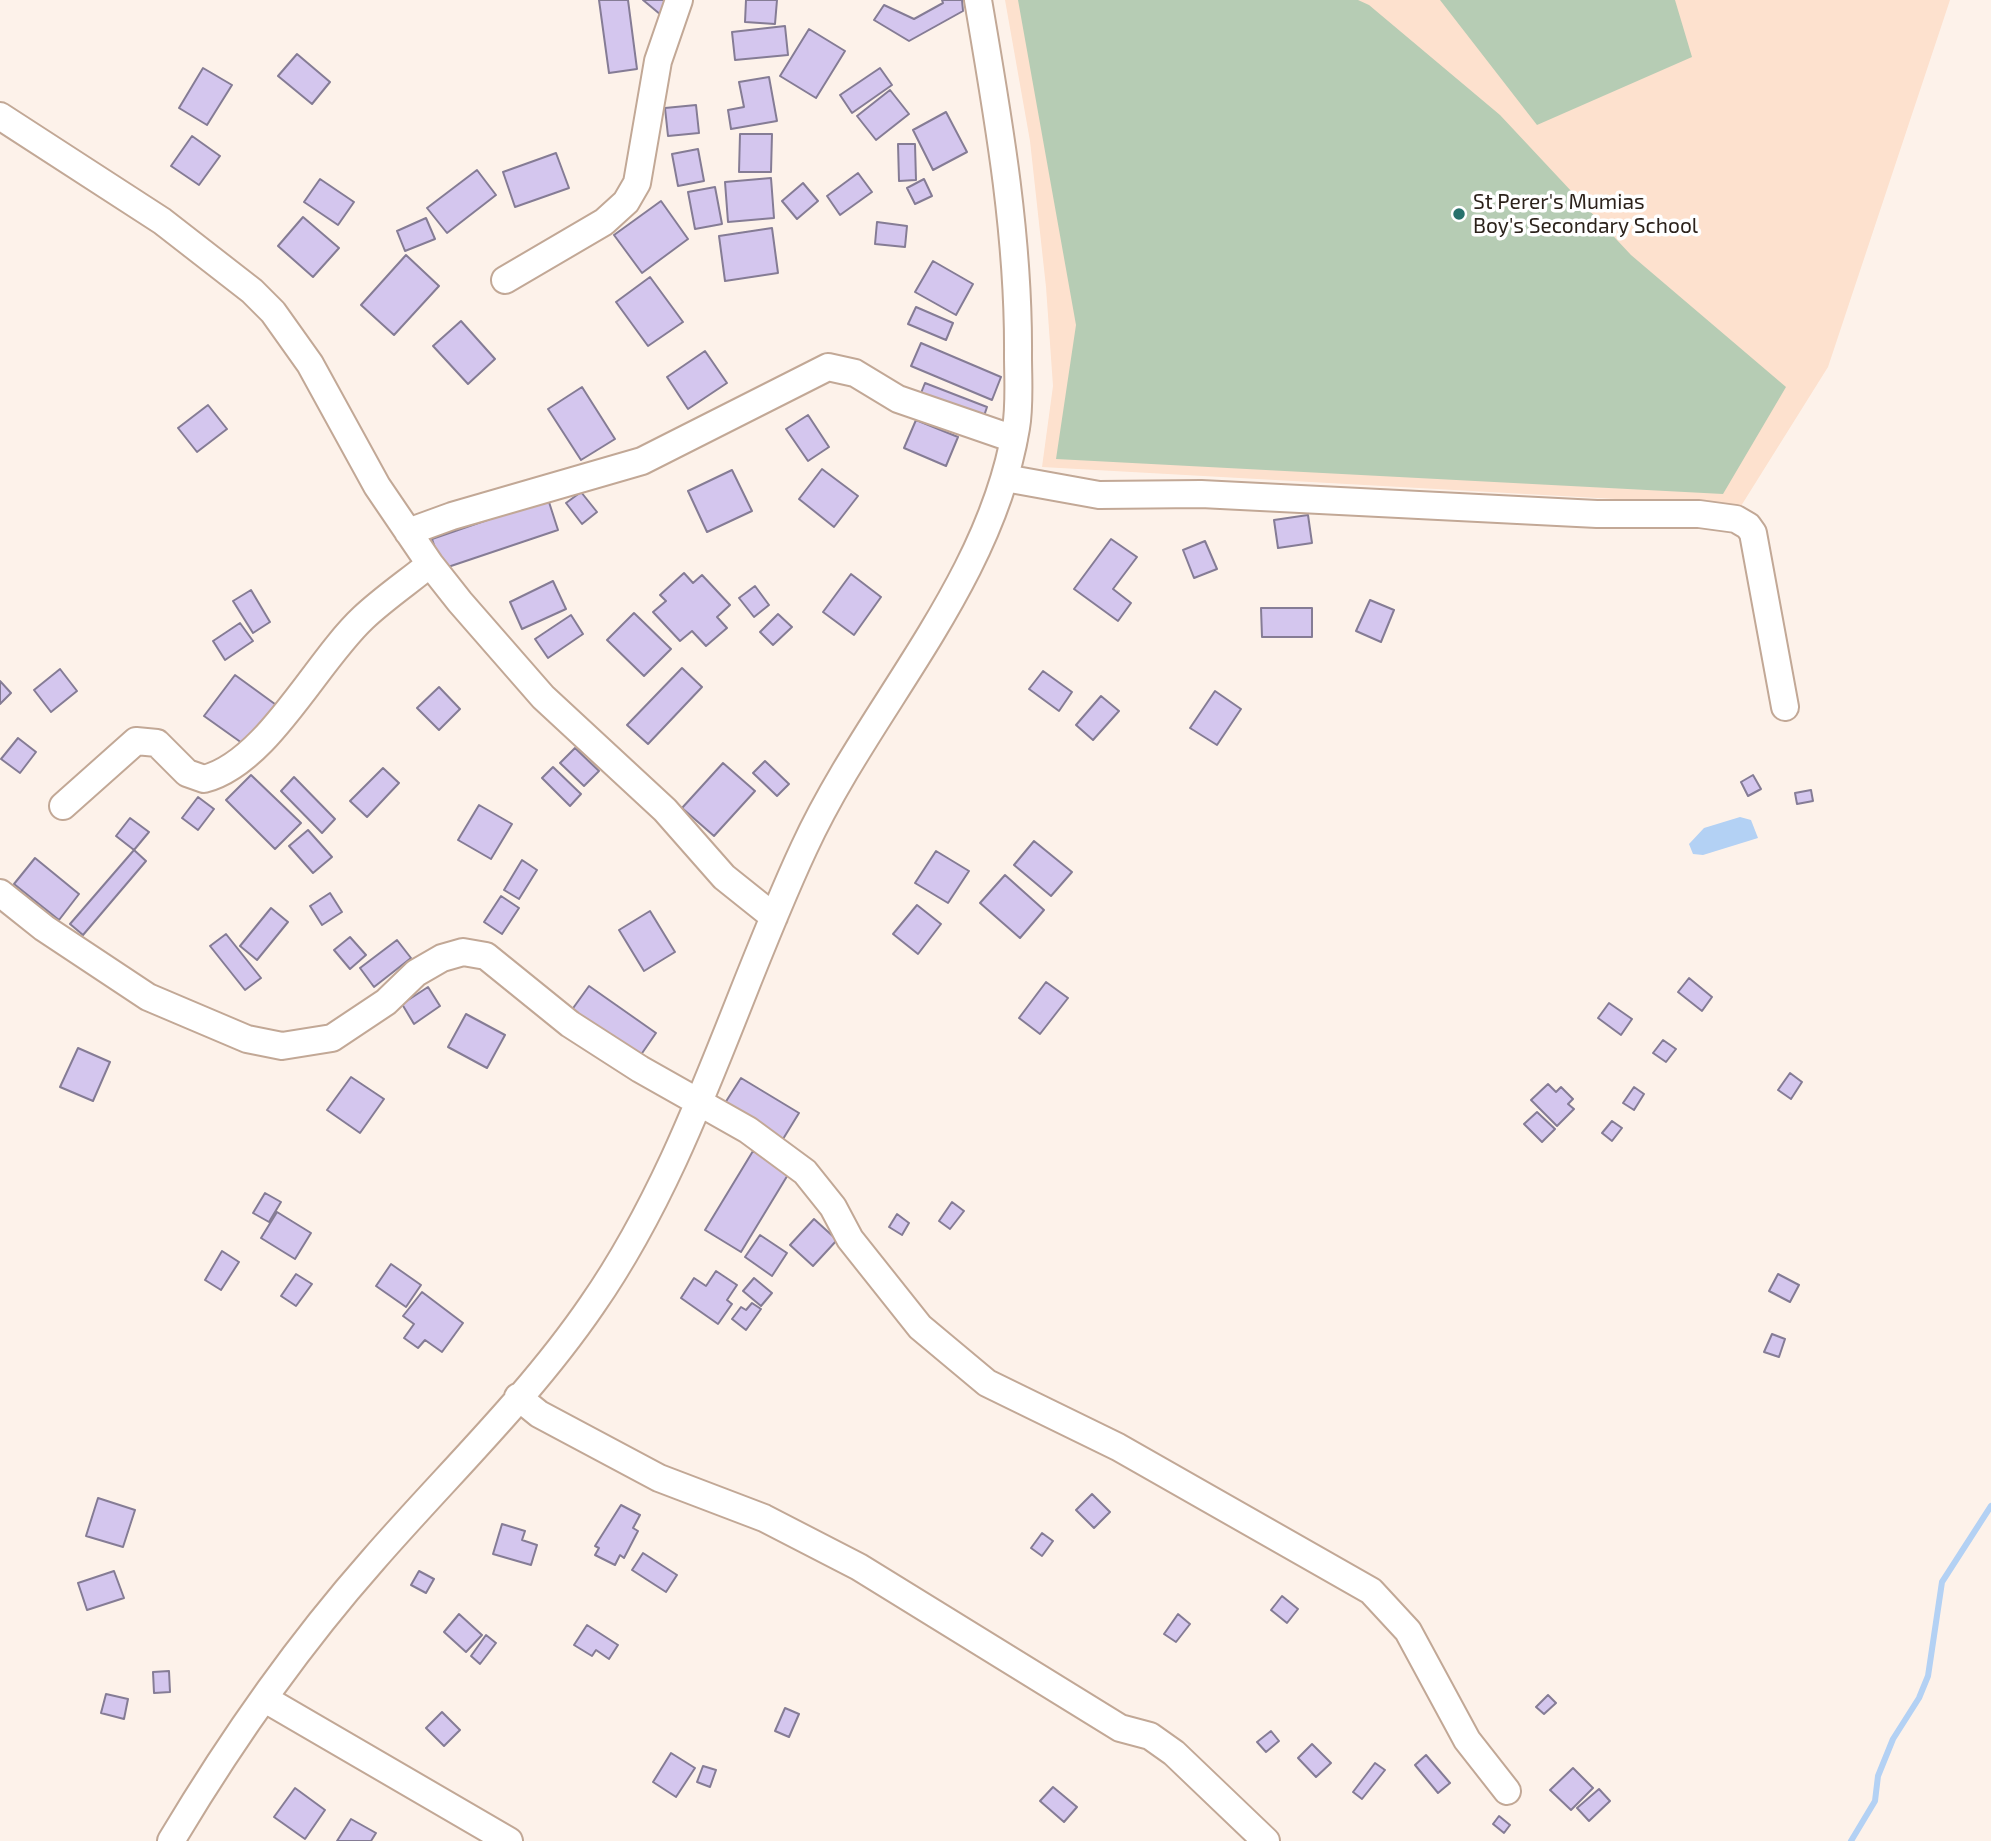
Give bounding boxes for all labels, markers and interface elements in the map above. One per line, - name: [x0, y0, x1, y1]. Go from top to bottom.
- place label: St Perer's Mumias Boy's Secondary School: [1473, 189, 1698, 239]
- marker: St Perer's Mumias Boy's Secondary School: [1451, 206, 1467, 222]

